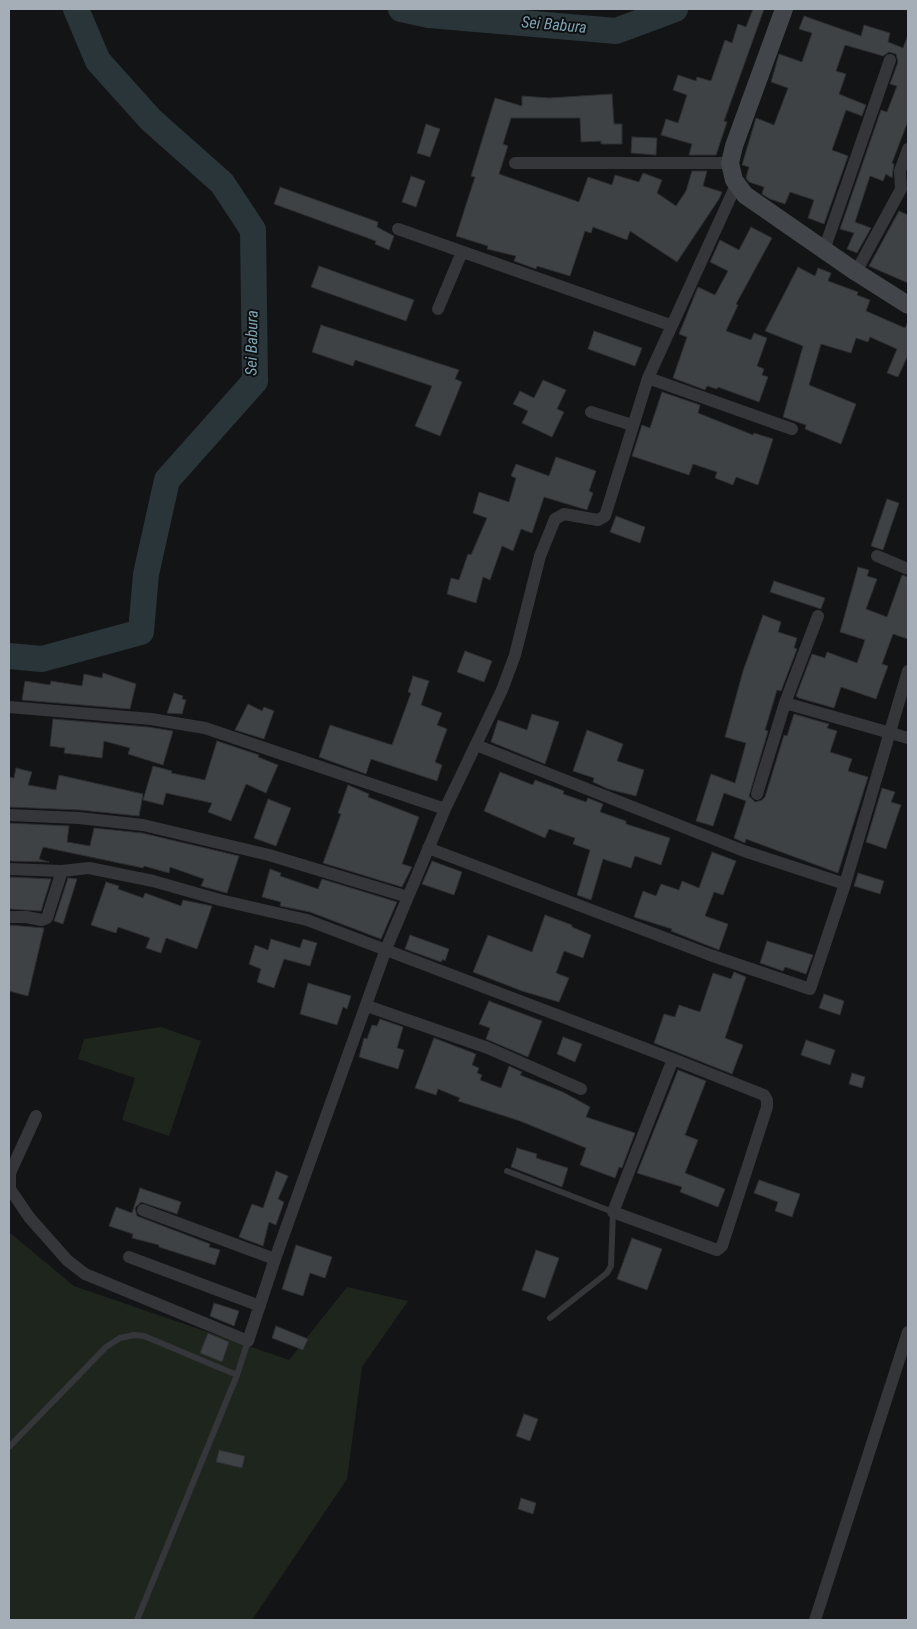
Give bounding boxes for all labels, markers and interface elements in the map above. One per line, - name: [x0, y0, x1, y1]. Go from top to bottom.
- water label: Sei Babura: [521, 14, 587, 38]
- water label: Sei Babura: [243, 310, 263, 376]

